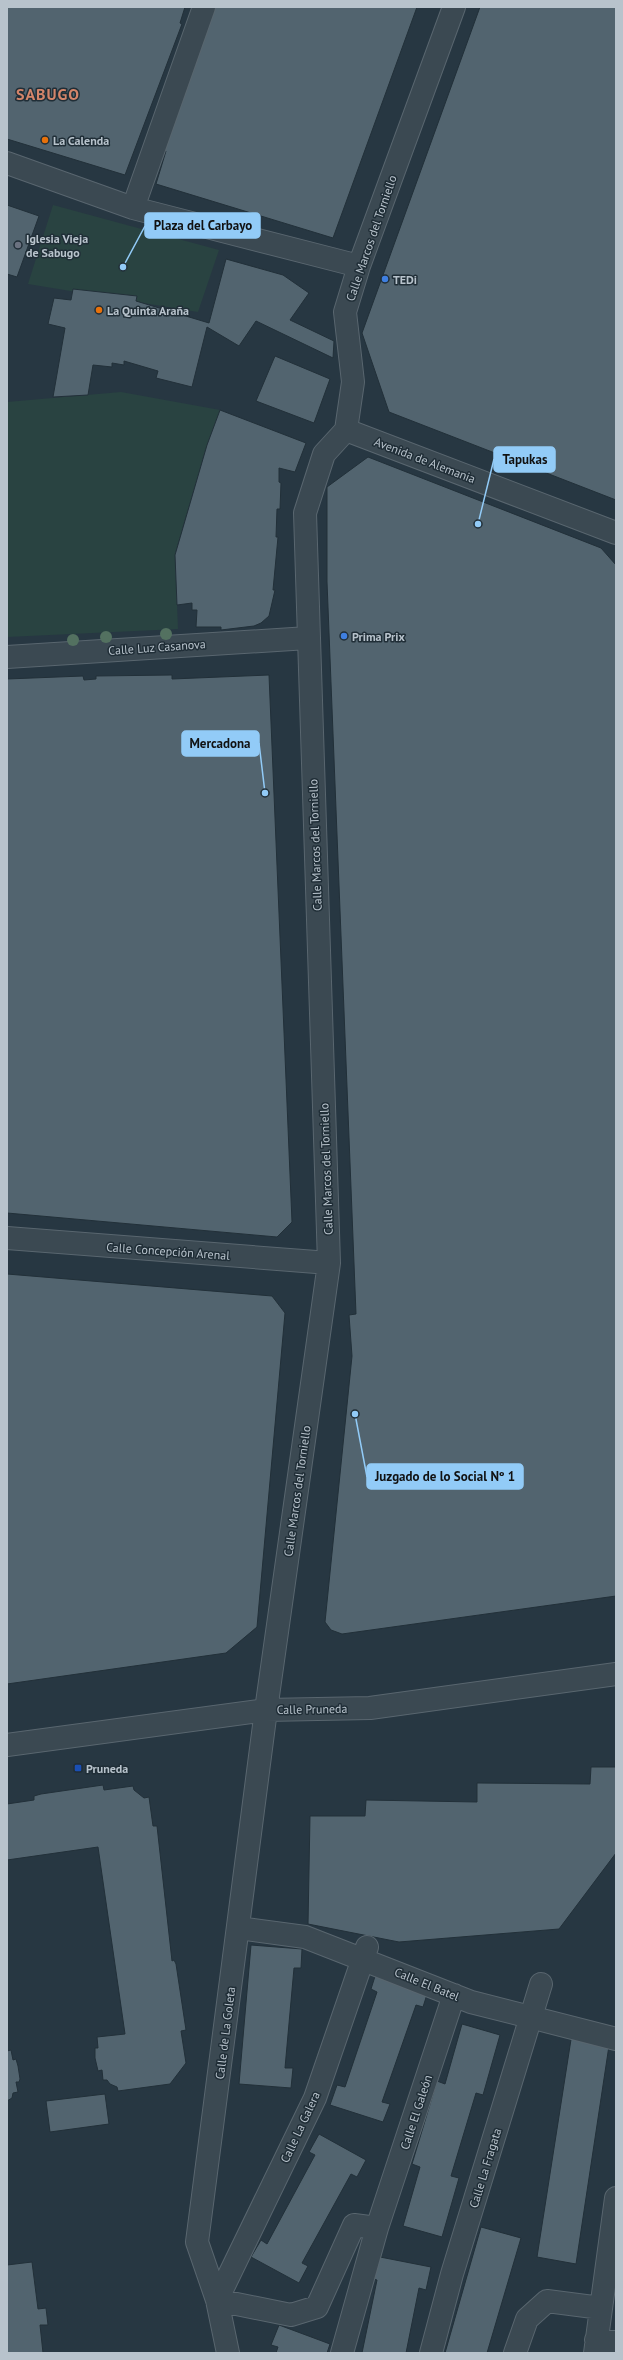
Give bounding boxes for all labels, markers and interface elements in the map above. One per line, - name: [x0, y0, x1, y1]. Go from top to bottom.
- district label: SABUGO: [16, 84, 80, 104]
- place label: La Calenda: [53, 133, 109, 148]
- marker: La Calenda: [40, 135, 50, 145]
- street label: Calle Marcos del Torniello: [342, 173, 400, 303]
- callout: Plaza del Carbayo: [145, 213, 260, 238]
- text: Plaza del Carbayo: [154, 217, 252, 234]
- place label: Iglesia Vieja de Sabugo: [26, 231, 88, 260]
- marker: Iglesia Vieja de Sabugo: [13, 240, 23, 250]
- place label: TEDi: [393, 272, 417, 287]
- marker: TEDi: [380, 274, 390, 284]
- place label: La Quinta Araña: [107, 303, 189, 318]
- marker: La Quinta Araña: [94, 305, 104, 315]
- street label: Avenida de Alemania: [372, 434, 478, 486]
- callout: Tapukas: [494, 447, 555, 472]
- text: Tapukas: [503, 451, 548, 468]
- place label: Prima Prix: [352, 629, 406, 644]
- marker: Prima Prix: [339, 631, 349, 641]
- street label: Calle Luz Casanova: [108, 636, 206, 658]
- callout: Mercadona: [182, 731, 259, 756]
- text: Mercadona: [189, 735, 251, 752]
- street label: Calle Marcos del Torniello: [305, 779, 325, 911]
- street label: Calle Marcos del Torniello: [316, 1103, 336, 1235]
- street label: Calle Concepción Arenal: [106, 1239, 231, 1263]
- street label: Calle Marcos del Torniello: [280, 1425, 314, 1557]
- callout: Juzgado de lo Social Nº 1: [367, 1464, 523, 1489]
- text: Juzgado de lo Social Nº 1: [374, 1468, 515, 1485]
- street label: Calle Pruneda: [276, 1701, 348, 1717]
- place label: Pruneda: [86, 1761, 128, 1776]
- marker: Pruneda: [73, 1763, 83, 1773]
- street label: Calle El Batel: [392, 1964, 462, 2004]
- street label: Calle de La Goleta: [212, 1986, 238, 2080]
- street label: Calle El Galeón: [397, 2073, 435, 2151]
- street label: Calle La Galera: [277, 2089, 323, 2165]
- street label: Calle La Fragata: [466, 2126, 504, 2210]

